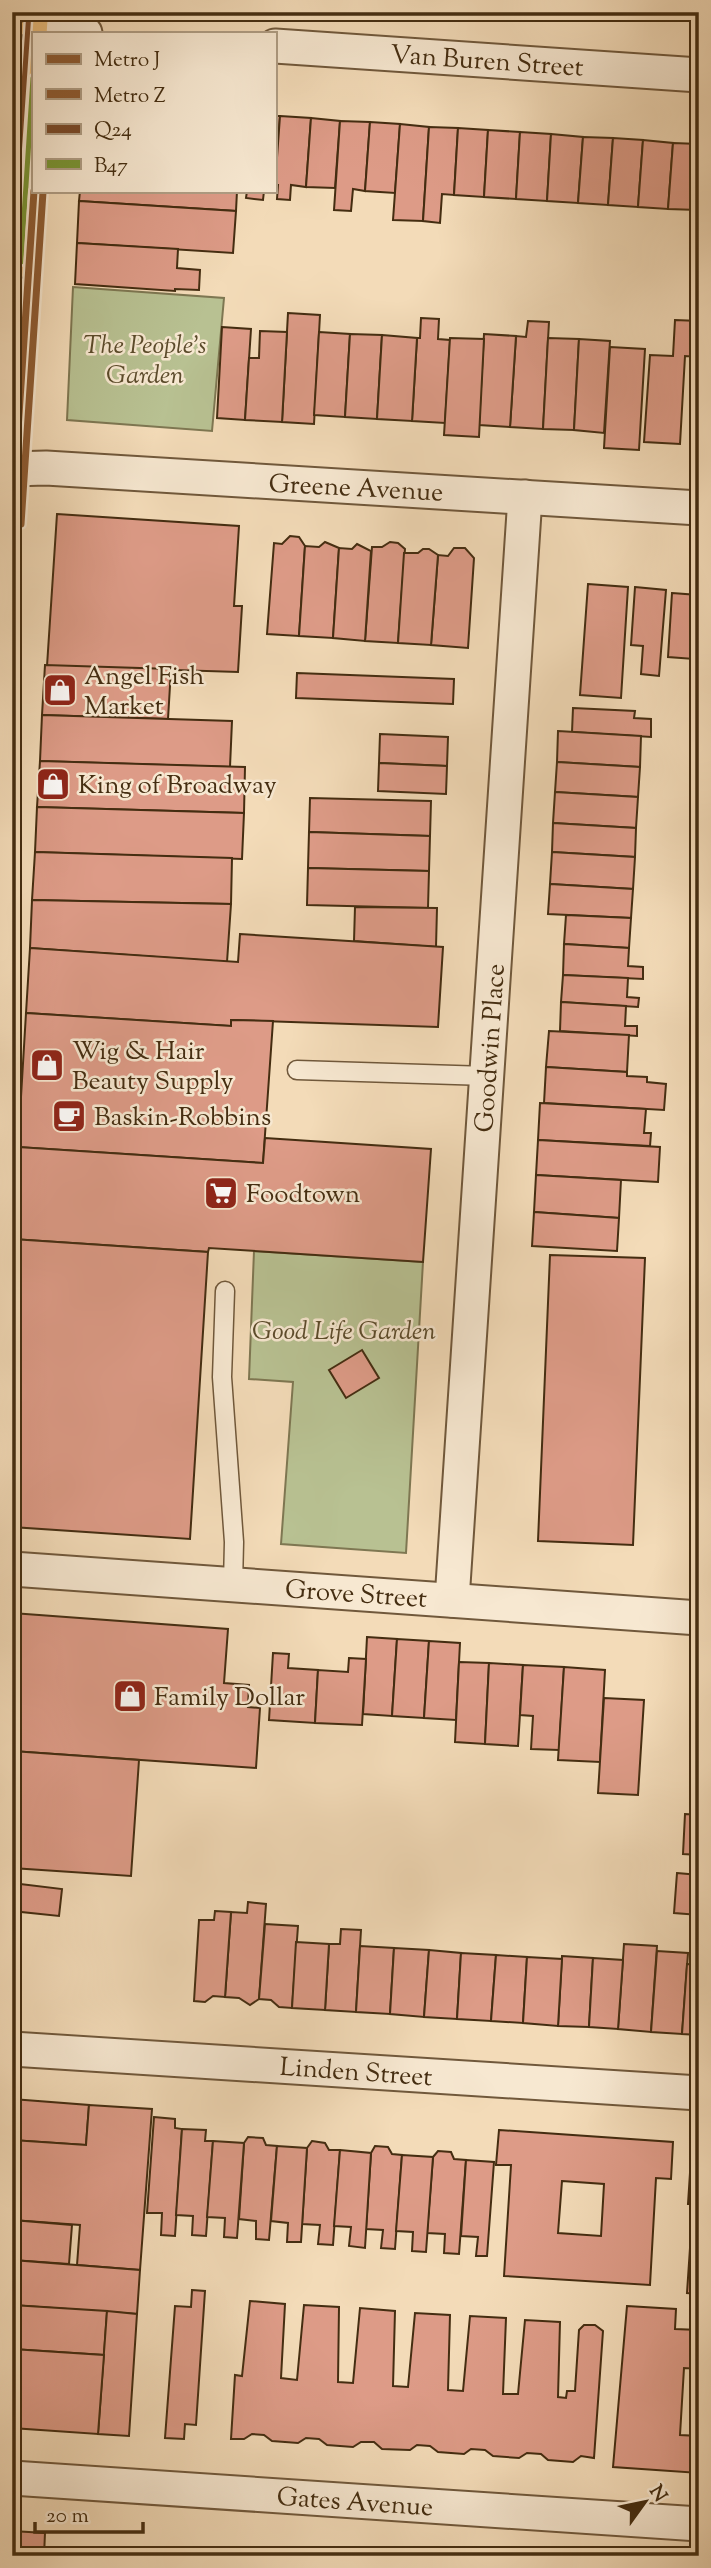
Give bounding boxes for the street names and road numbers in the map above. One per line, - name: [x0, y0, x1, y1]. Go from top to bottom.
- street label: Van Buren Street: [389, 37, 585, 88]
- street label: Greene Avenue: [268, 466, 444, 513]
- street label: Goodwin Place: [467, 962, 516, 1134]
- street label: Grove Street: [284, 1572, 428, 1619]
- street label: Linden Street: [278, 2050, 433, 2097]
- street label: Gates Avenue: [275, 2480, 434, 2527]

